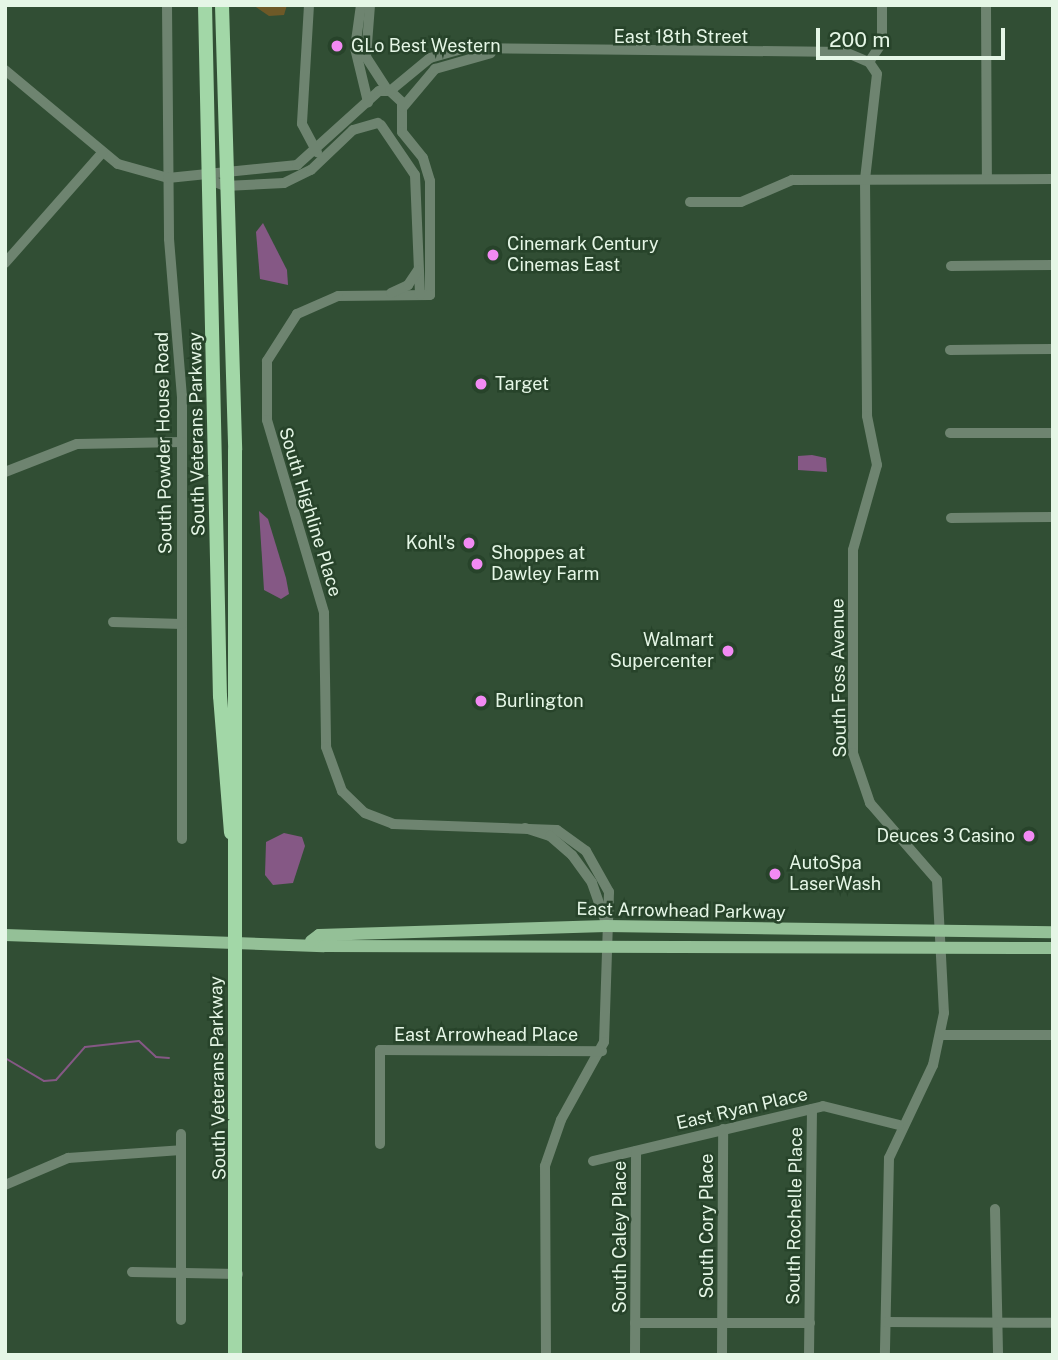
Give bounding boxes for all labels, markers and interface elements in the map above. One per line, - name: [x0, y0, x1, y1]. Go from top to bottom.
- scale bar: [820, 14, 1009, 58]
- street label: East 18th Street: [614, 26, 748, 48]
- text: 200 m: [829, 27, 890, 52]
- place label: GLo Best Western: [351, 35, 501, 57]
- marker: GLo Best Western: [329, 38, 345, 54]
- place label: Cinemark Century Cinemas East: [507, 234, 659, 276]
- marker: Cinemark Century Cinemas East: [485, 247, 501, 263]
- street label: South Powder House Road: [151, 332, 177, 554]
- street label: South Veterans Parkway: [184, 332, 210, 536]
- place label: Target: [495, 373, 549, 395]
- marker: Target: [473, 376, 489, 392]
- street label: South Highline Place: [274, 425, 346, 599]
- place label: Kohl's: [406, 532, 455, 554]
- marker: Kohl's: [461, 535, 477, 551]
- place label: Shoppes at Dawley Farm: [491, 543, 599, 586]
- marker: Shoppes at Dawley Farm: [469, 556, 485, 572]
- street label: South Foss Avenue: [827, 598, 851, 758]
- place label: Walmart Supercenter: [610, 630, 714, 672]
- marker: Walmart Supercenter: [720, 643, 736, 659]
- place label: Burlington: [495, 690, 584, 712]
- marker: Burlington: [473, 693, 489, 709]
- place label: Deuces 3 Casino: [876, 825, 1015, 847]
- marker: Deuces 3 Casino: [1021, 828, 1037, 844]
- place label: AutoSpa LaserWash: [789, 853, 881, 896]
- marker: AutoSpa LaserWash: [767, 866, 783, 882]
- street label: East Arrowhead Parkway: [576, 898, 786, 924]
- street label: South Veterans Parkway: [205, 976, 231, 1180]
- street label: East Arrowhead Place: [394, 1024, 578, 1046]
- street label: East Ryan Place: [674, 1083, 810, 1135]
- street label: South Rochelle Place: [783, 1127, 807, 1305]
- street label: South Cory Place: [696, 1154, 718, 1298]
- street label: South Caley Place: [609, 1161, 631, 1313]

